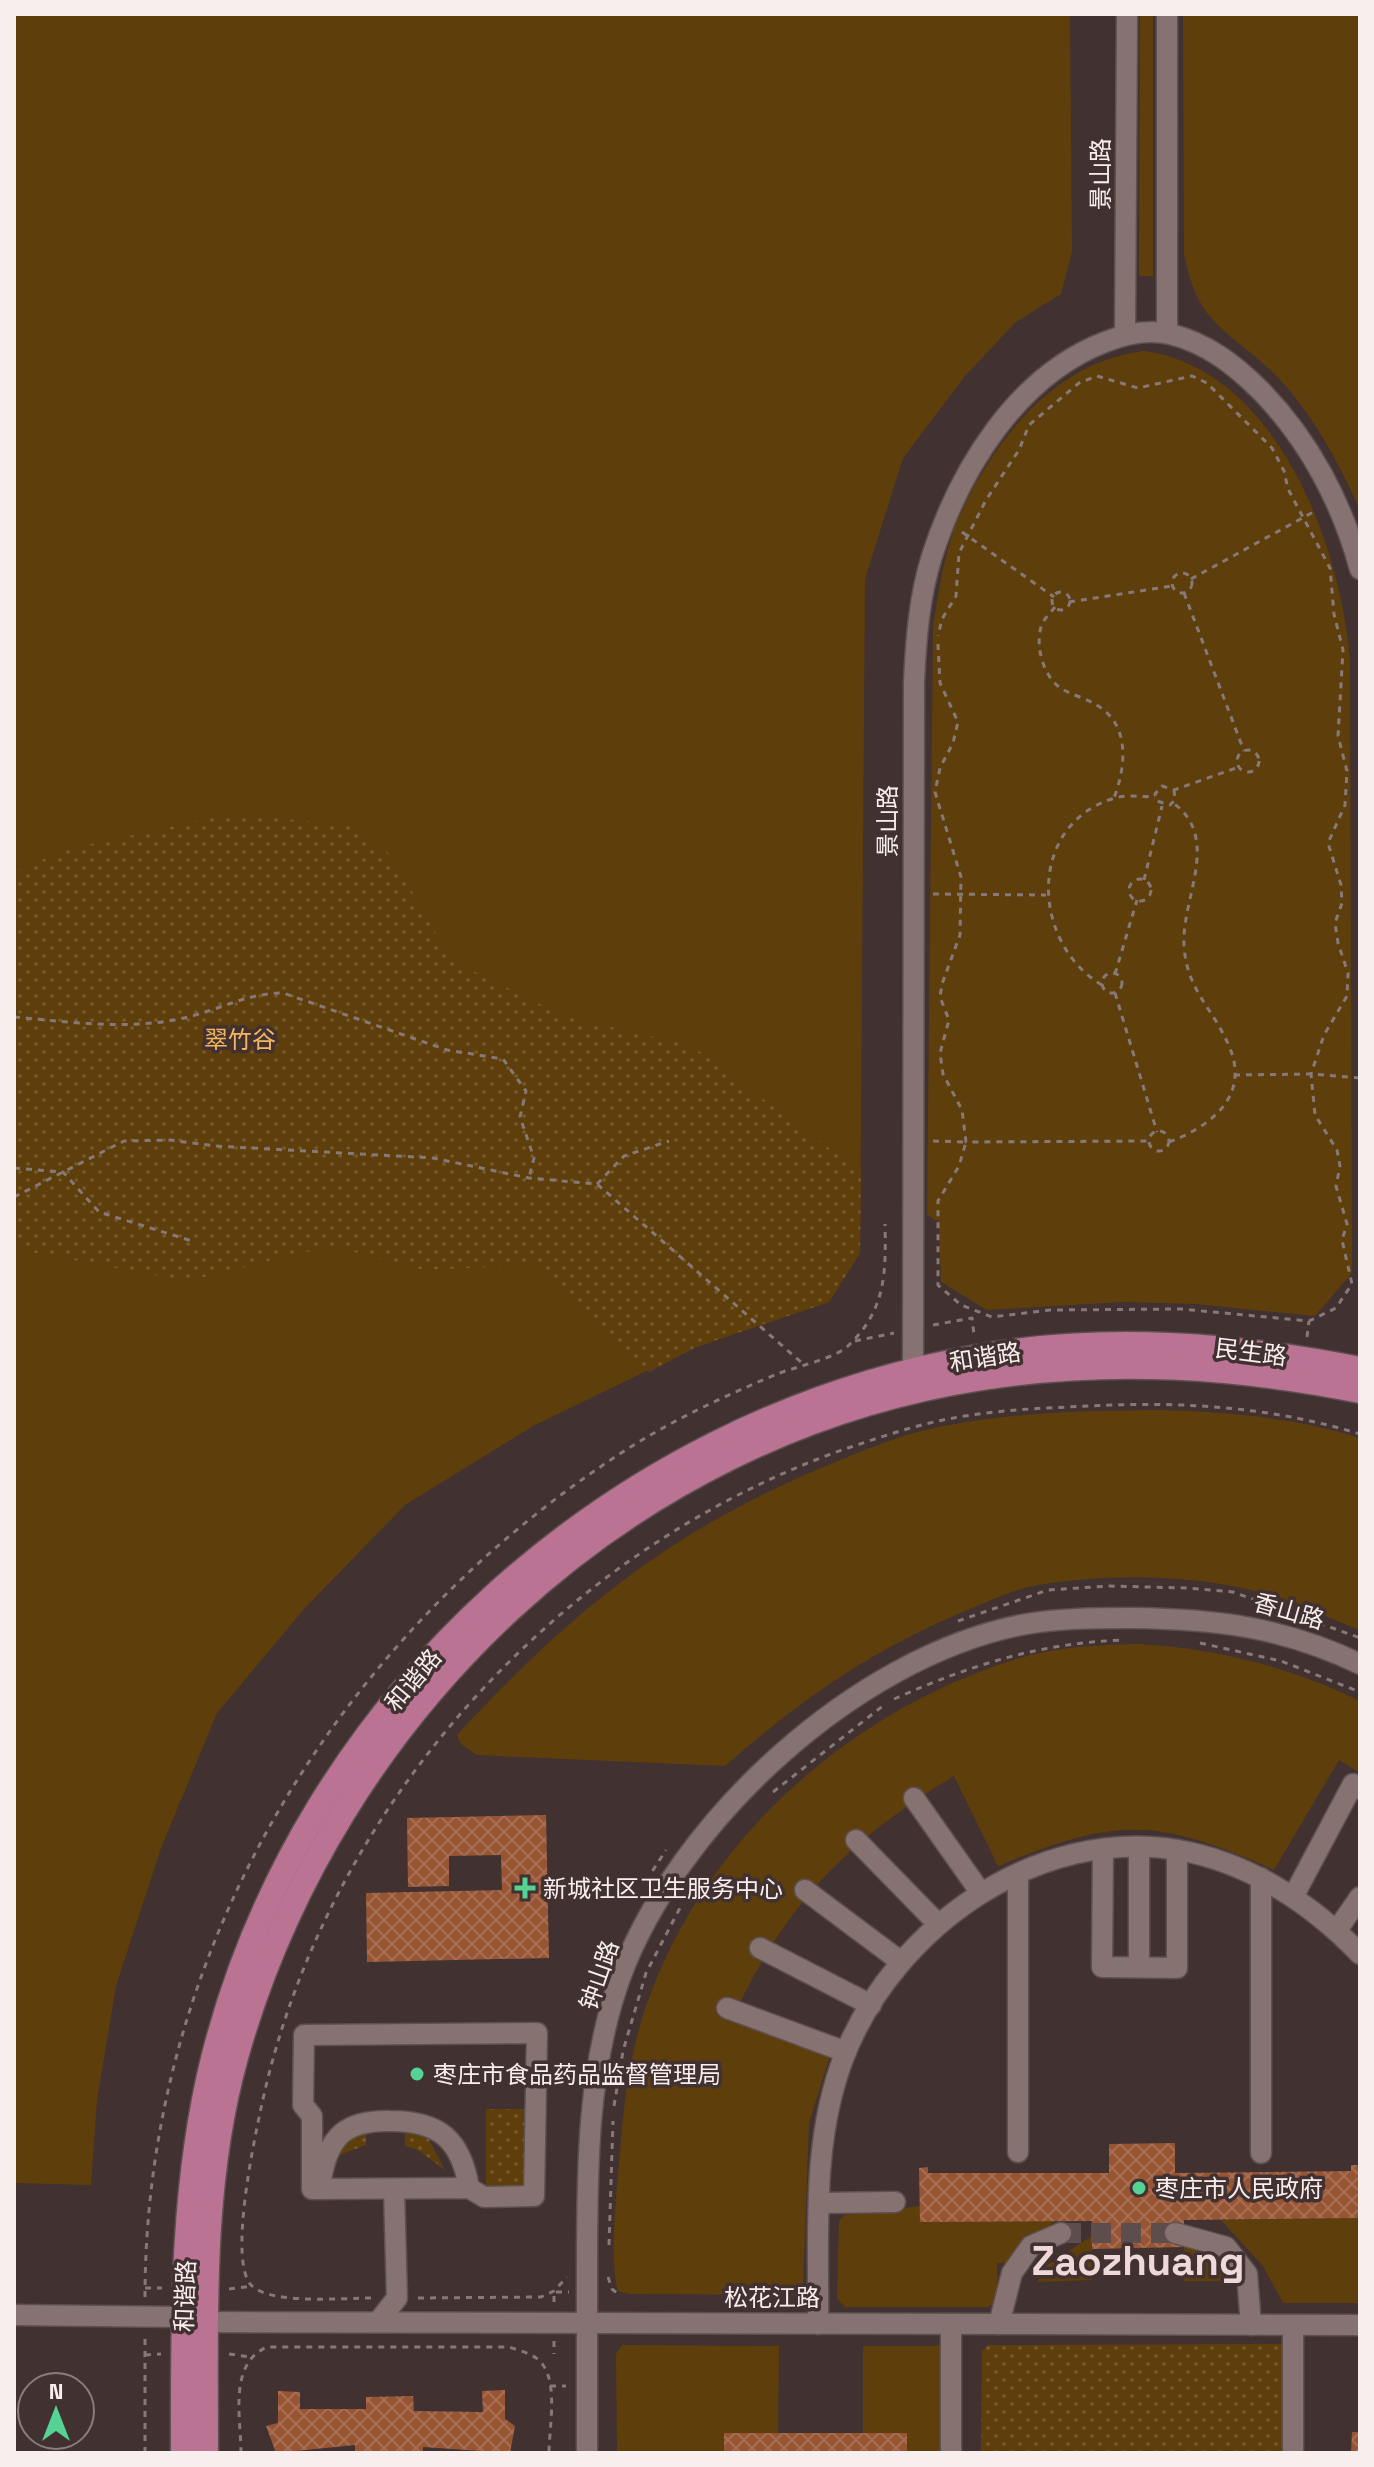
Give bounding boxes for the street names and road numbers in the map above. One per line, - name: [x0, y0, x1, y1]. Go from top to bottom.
- street label: 景山路: [1085, 138, 1116, 210]
- street label: 景山路: [872, 785, 903, 857]
- street label: 民生路: [1213, 1332, 1289, 1372]
- street label: 和谐路: [947, 1336, 1023, 1378]
- street label: 香山路: [1250, 1586, 1328, 1636]
- street label: 和谐路: [378, 1642, 448, 1718]
- street label: 钟山路: [573, 1936, 625, 2014]
- street label: 和谐路: [168, 2259, 202, 2333]
- street label: 松花江路: [724, 2282, 820, 2313]

